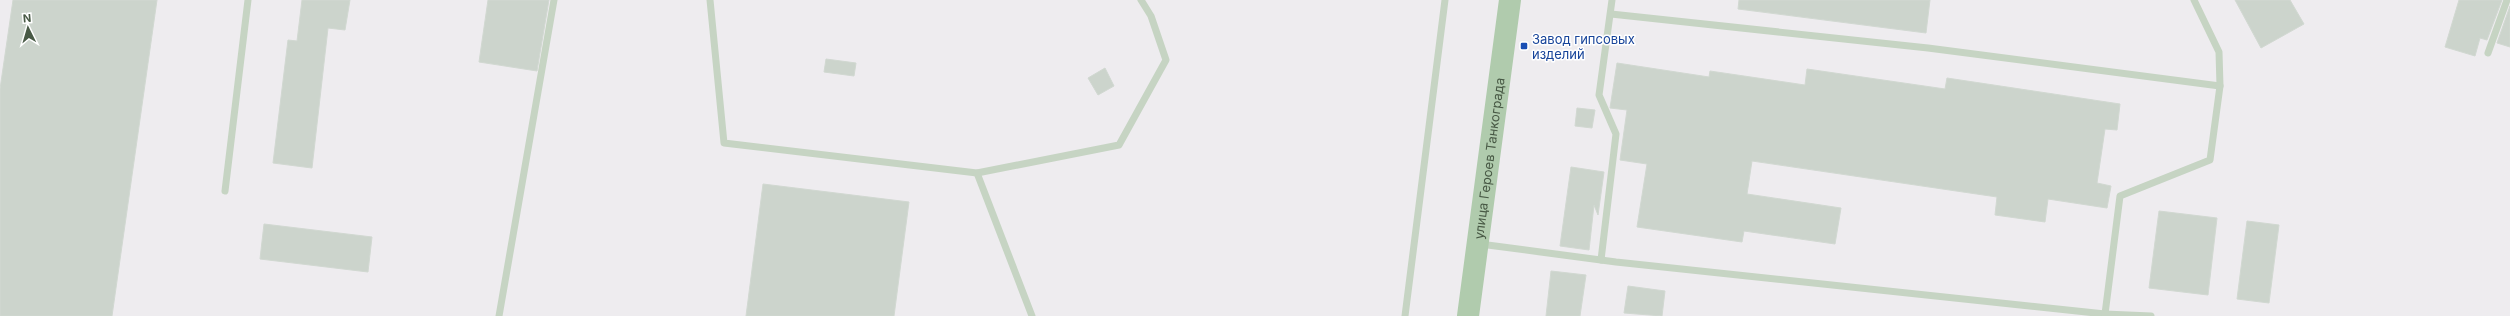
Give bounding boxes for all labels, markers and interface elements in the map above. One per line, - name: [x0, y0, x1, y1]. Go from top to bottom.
- north arrow: [8, 8, 48, 48]
- text: N: [22, 11, 32, 25]
- place label: Завод гипсовых изделий: [1532, 31, 1635, 62]
- marker: Завод гипсовых изделий: [1519, 41, 1529, 51]
- street label: улица Героев Танкограда: [1470, 77, 1508, 240]

